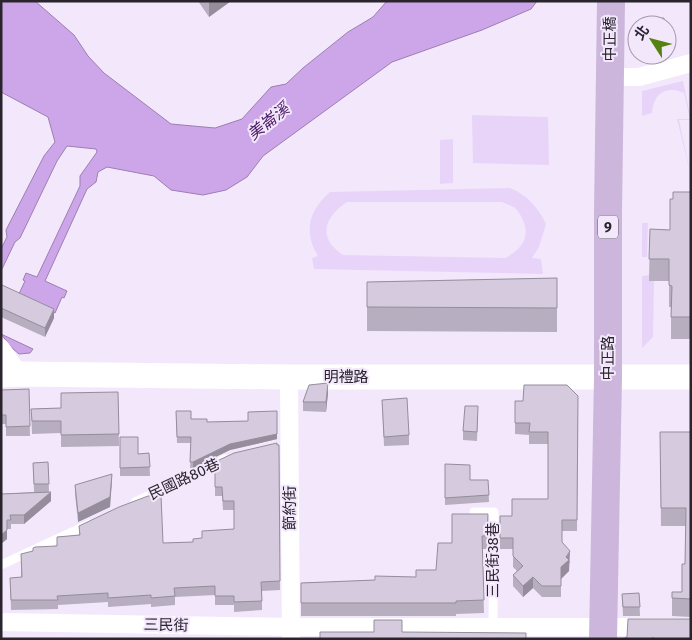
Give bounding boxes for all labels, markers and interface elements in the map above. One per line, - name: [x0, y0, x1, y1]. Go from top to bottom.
- north arrow: [627, 15, 677, 65]
- street label: 中正橋: [601, 16, 619, 62]
- text: 北: [631, 22, 653, 43]
- water label: 美崙溪: [244, 98, 294, 144]
- road number: 9: [598, 216, 618, 238]
- street label: 中正路: [599, 335, 617, 381]
- street label: 明禮路: [323, 368, 369, 386]
- street label: 民國路80巷: [145, 455, 223, 503]
- street label: 節約街: [281, 485, 299, 531]
- street label: 三民街38巷: [484, 522, 502, 598]
- street label: 三民街: [143, 616, 189, 634]

